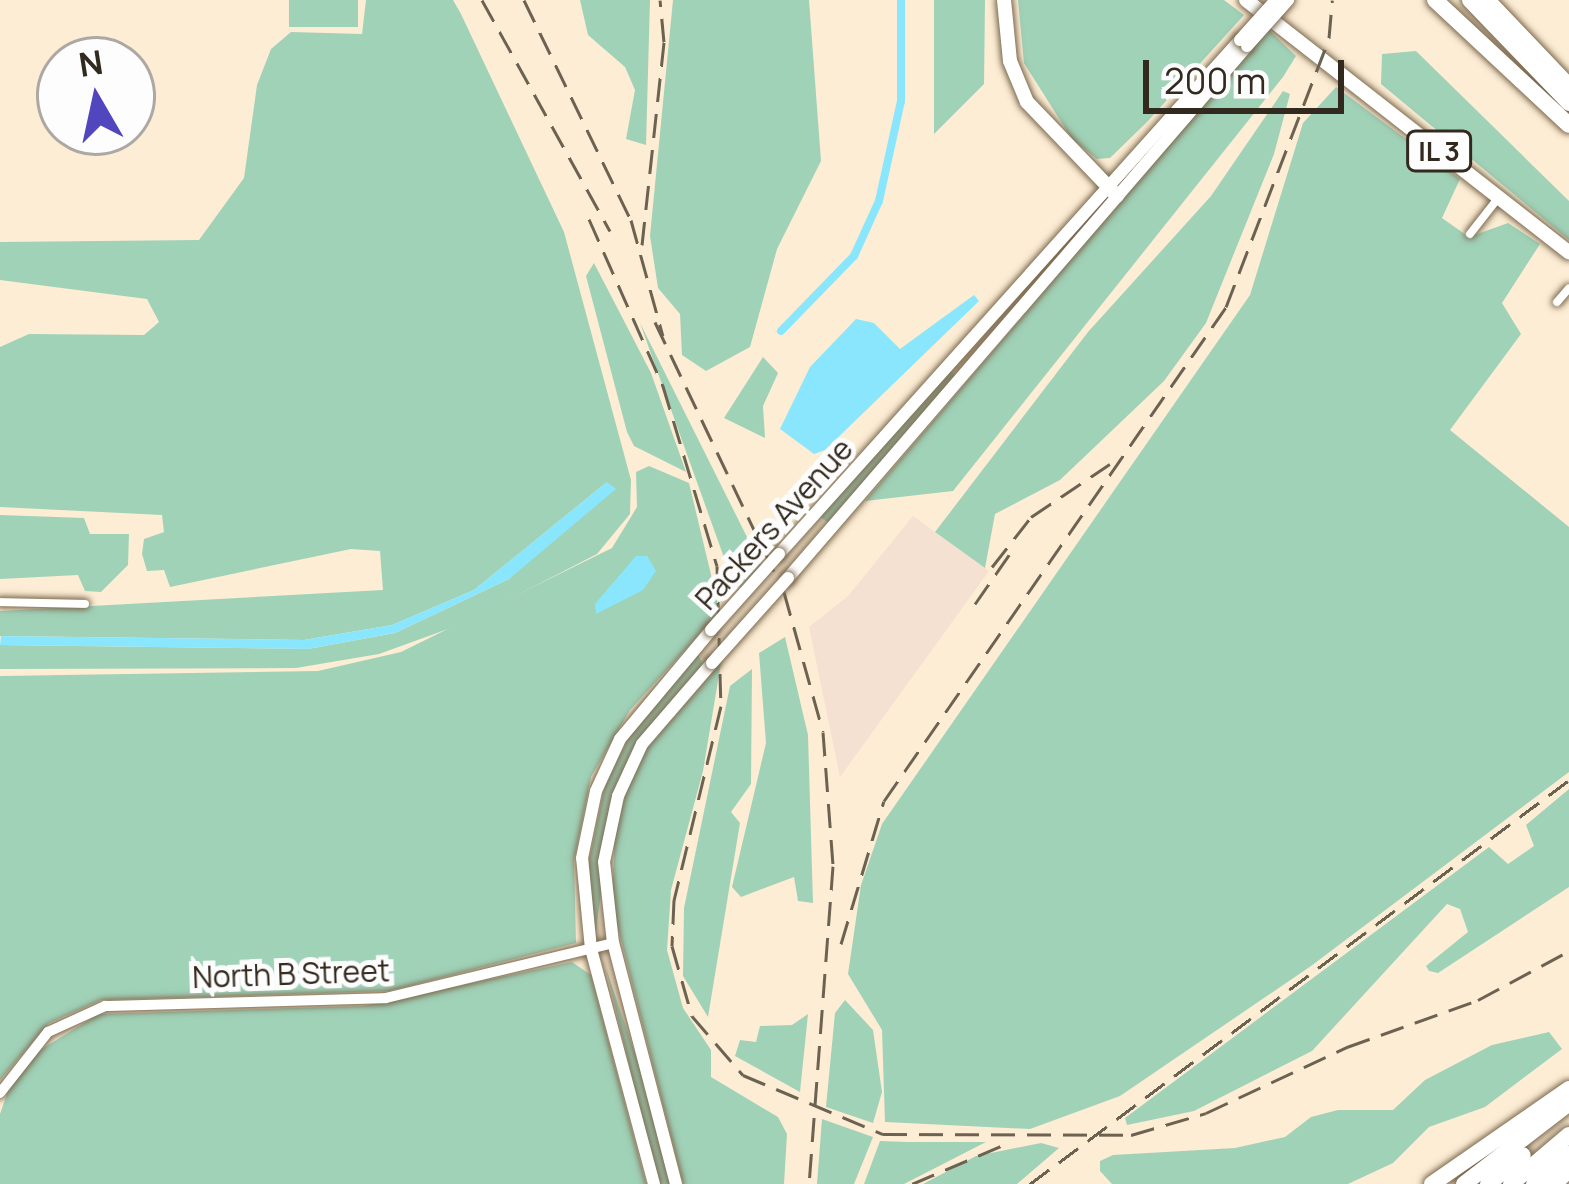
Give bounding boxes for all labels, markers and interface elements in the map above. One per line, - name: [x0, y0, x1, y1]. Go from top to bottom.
- north arrow: [36, 36, 156, 156]
- scale bar: [1149, 36, 1350, 110]
- text: N: [76, 39, 106, 87]
- text: 200 m: [1164, 56, 1266, 105]
- road number: IL 3: [1403, 130, 1475, 172]
- street label: Packers Avenue: [688, 431, 860, 617]
- street label: North B Street: [192, 953, 390, 995]

